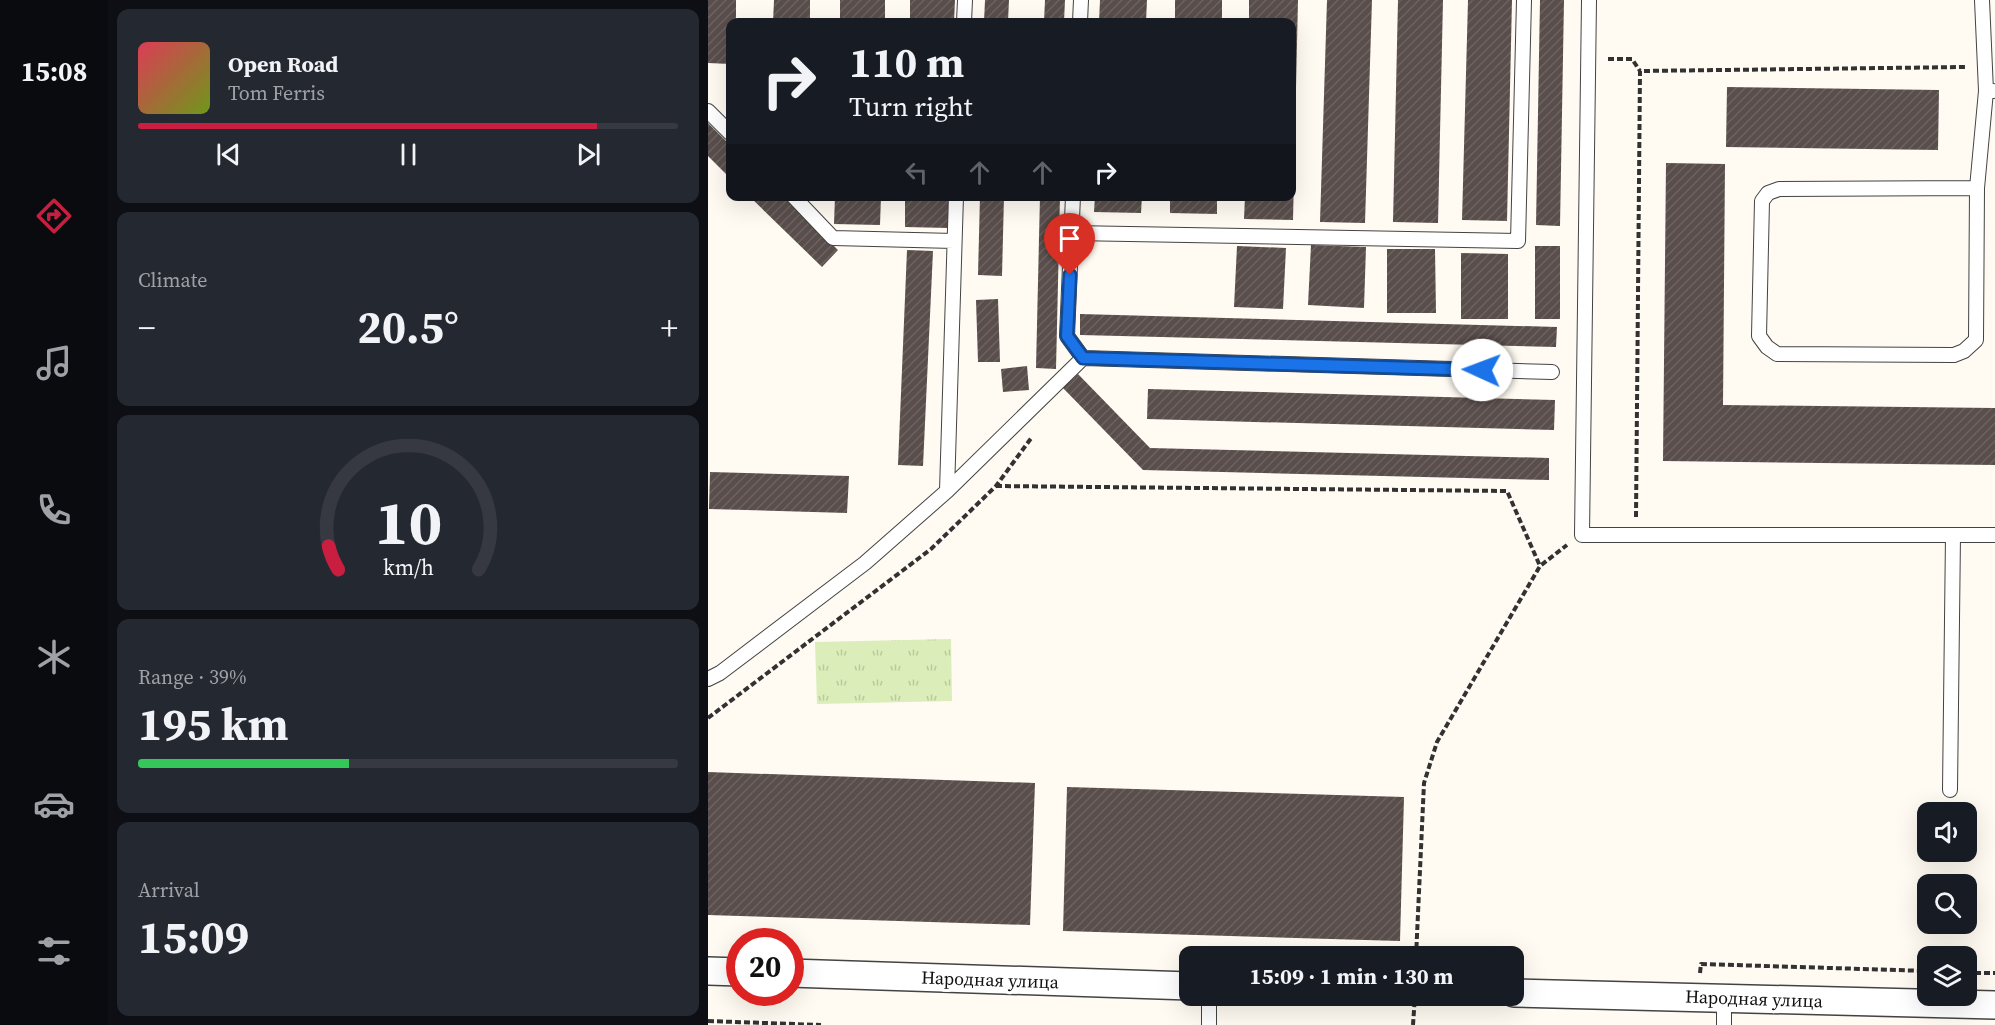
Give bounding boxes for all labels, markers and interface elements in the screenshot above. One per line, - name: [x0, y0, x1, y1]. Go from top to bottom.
- text: 110 m: [849, 33, 964, 91]
- icon: right: [750, 42, 828, 120]
- text: Open Road: [228, 49, 338, 79]
- text: 15:08: [21, 53, 87, 90]
- text: Tom Ferris: [228, 79, 325, 107]
- text: Turn right: [849, 88, 973, 125]
- icon: previous: [212, 138, 245, 171]
- icon: pause: [392, 138, 425, 171]
- icon: next: [572, 138, 605, 171]
- icon: left: [900, 156, 933, 189]
- icon: ahead: [963, 156, 996, 189]
- icon: ahead: [1026, 156, 1059, 189]
- icon: right: [1089, 156, 1122, 189]
- icon: directions: [33, 195, 75, 237]
- pin: [1044, 213, 1095, 275]
- icon: arrive: [1053, 222, 1086, 255]
- text: Climate: [138, 266, 207, 294]
- text: 20.5°: [357, 296, 459, 358]
- text: −: [138, 305, 156, 350]
- text: +: [661, 305, 678, 350]
- position arrow: [1450, 338, 1514, 402]
- icon: music: [33, 342, 75, 384]
- text: 10: [374, 479, 442, 565]
- icon: phone: [33, 489, 75, 531]
- text: km/h: [382, 553, 434, 582]
- icon: climate: [33, 636, 75, 678]
- text: Range · 39%: [138, 663, 247, 691]
- text: 195 km: [138, 693, 289, 755]
- icon: car: [33, 783, 75, 825]
- map controls: [1917, 802, 1977, 1006]
- button: sound: [1917, 802, 1977, 862]
- button: search: [1917, 874, 1977, 934]
- text: Arrival: [138, 876, 200, 904]
- text: 15:09: [138, 906, 249, 968]
- speed limit sign: 20: [726, 928, 804, 1006]
- icon: filters: [33, 930, 75, 972]
- button: layers: [1917, 946, 1977, 1006]
- text: 15:09 · 1 min · 130 m: [1250, 961, 1453, 991]
- street label: Народная улица: [921, 965, 1060, 994]
- street label: Народная улица: [1685, 984, 1824, 1013]

